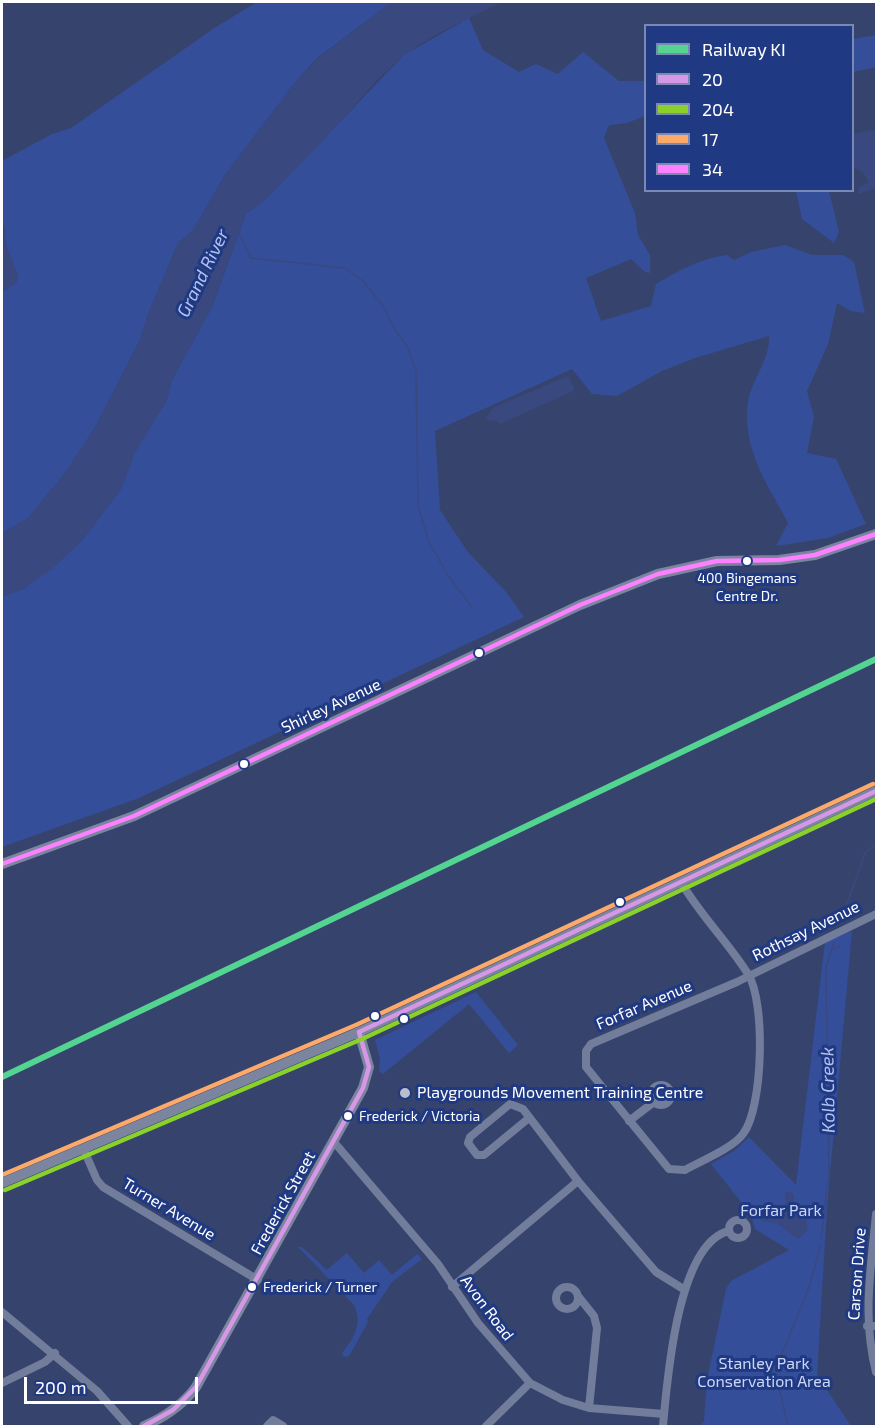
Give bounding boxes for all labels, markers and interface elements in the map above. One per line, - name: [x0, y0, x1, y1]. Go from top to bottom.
- legend: [644, 24, 854, 192]
- text: Railway KI: [702, 38, 786, 60]
- text: 20: [702, 68, 723, 90]
- text: 204: [702, 98, 734, 120]
- text: 17: [702, 128, 718, 150]
- text: 34: [702, 158, 723, 180]
- water label: Grand River: [172, 225, 234, 321]
- marker: 400 Bingemans Centre Dr.: [741, 555, 753, 567]
- place label: 400 Bingemans Centre Dr.: [697, 570, 797, 602]
- unlabelled marker: [473, 647, 485, 659]
- street label: Shirley Avenue: [278, 675, 384, 737]
- unlabelled marker: [238, 758, 250, 770]
- unlabelled marker: [614, 896, 626, 908]
- street label: Rothsay Avenue: [749, 897, 863, 965]
- street label: Forfar Avenue: [593, 976, 695, 1034]
- unlabelled marker: [369, 1010, 381, 1022]
- unlabelled marker: [398, 1013, 410, 1025]
- water label: Kolb Creek: [816, 1047, 840, 1133]
- place label: Playgrounds Movement Training Centre: [417, 1083, 703, 1103]
- marker: Playgrounds Movement Training Centre: [398, 1086, 412, 1100]
- place label: Frederick / Victoria: [359, 1108, 480, 1124]
- marker: Frederick / Victoria: [342, 1110, 354, 1122]
- street label: Frederick Street: [247, 1148, 319, 1258]
- street label: Turner Avenue: [119, 1174, 219, 1244]
- park label: Forfar Park: [740, 1201, 822, 1221]
- street label: Carson Drive: [844, 1227, 870, 1321]
- street label: Avon Road: [456, 1272, 518, 1344]
- place label: Frederick / Turner: [263, 1279, 377, 1295]
- marker: Frederick / Turner: [246, 1281, 258, 1293]
- park label: Stanley Park Conservation Area: [697, 1354, 831, 1392]
- scale bar: [27, 1365, 201, 1403]
- text: 200 m: [35, 1376, 87, 1398]

